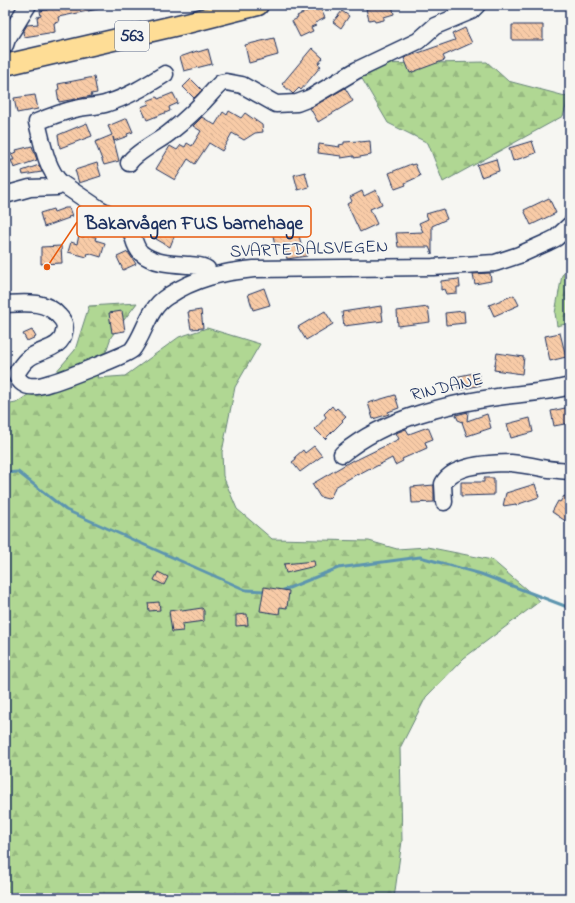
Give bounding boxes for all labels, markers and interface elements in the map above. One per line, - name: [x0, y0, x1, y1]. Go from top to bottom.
- road number: 563: [115, 21, 149, 51]
- callout: Bakarvågen FUS barnehage: [77, 206, 311, 237]
- text: Bakarvågen FUS barnehage: [84, 211, 303, 240]
- street label: SVARTEDALSVEGEN: [229, 234, 389, 266]
- street label: RINDANE: [408, 367, 486, 409]

